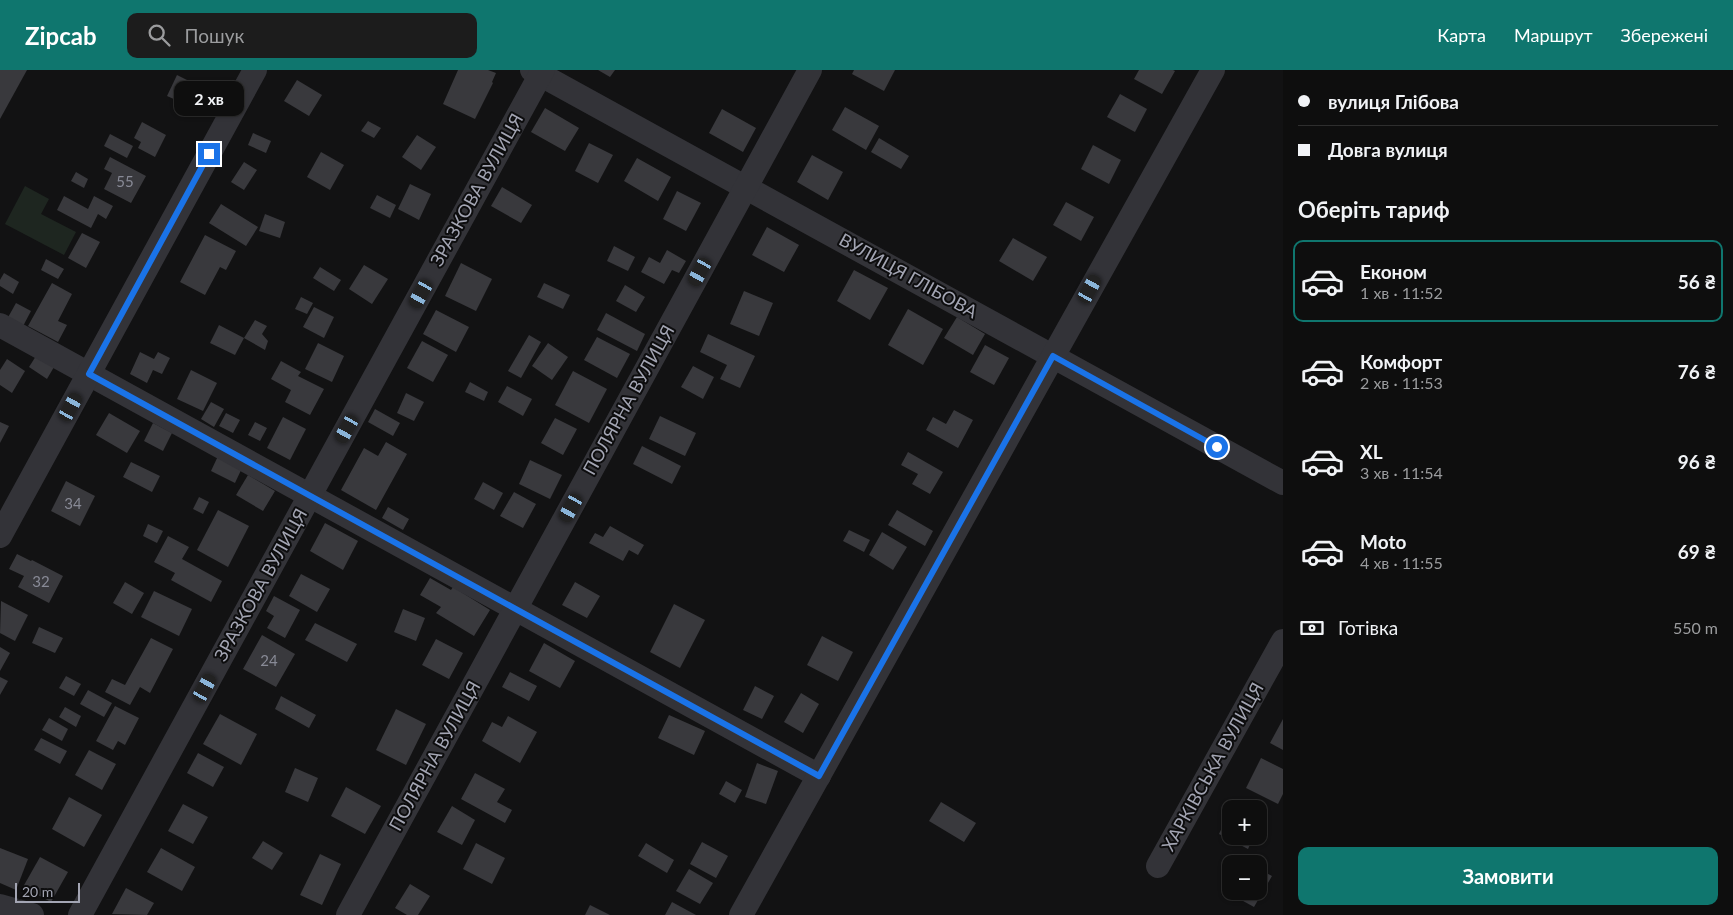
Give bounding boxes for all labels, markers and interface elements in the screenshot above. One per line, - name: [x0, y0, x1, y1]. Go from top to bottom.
- search box: [127, 13, 477, 58]
- text: Zipcab: [25, 21, 97, 50]
- icon: search: [145, 21, 173, 49]
- text: Пошук: [185, 24, 244, 47]
- text: Карта: [1437, 24, 1486, 46]
- text: Маршрут: [1514, 24, 1593, 46]
- text: Збережені: [1621, 24, 1708, 46]
- callout: 2 хв: [174, 82, 244, 116]
- text: 2 хв: [194, 89, 224, 108]
- text: вулиця Глібова: [1328, 90, 1459, 113]
- street label: ЗРАЗКОВА ВУЛИЦЯ: [425, 109, 527, 270]
- text: Довга вулиця: [1328, 138, 1448, 161]
- route end: [198, 143, 220, 165]
- house number: 55: [116, 172, 134, 190]
- text: Оберіть тариф: [1298, 196, 1450, 223]
- street label: ВУЛИЦЯ ГЛІБОВА: [835, 228, 982, 323]
- car: [686, 255, 713, 289]
- icon: car: [1300, 259, 1345, 304]
- text: Економ: [1360, 260, 1427, 283]
- text: 56 ₴: [1678, 270, 1716, 293]
- car: [1076, 272, 1103, 306]
- car: [407, 277, 434, 311]
- text: 1 хв · 11:52: [1360, 283, 1443, 302]
- street label: ПОЛЯРНА ВУЛИЦЯ: [578, 321, 678, 478]
- icon: car: [1300, 349, 1345, 394]
- text: Комфорт: [1360, 350, 1442, 373]
- text: 76 ₴: [1678, 360, 1716, 383]
- text: 2 хв · 11:53: [1360, 373, 1443, 392]
- car: [57, 390, 84, 424]
- car: [333, 412, 360, 446]
- route start: [1206, 436, 1228, 458]
- icon: car: [1300, 439, 1345, 484]
- text: XL: [1360, 440, 1383, 463]
- text: 96 ₴: [1678, 450, 1716, 473]
- text: 3 хв · 11:54: [1360, 463, 1443, 482]
- car: [557, 491, 584, 525]
- house number: 34: [64, 494, 82, 512]
- street label: ЗРАЗКОВА ВУЛИЦЯ: [209, 504, 311, 665]
- icon: car: [1300, 529, 1345, 574]
- text: Moto: [1360, 530, 1406, 553]
- text: 69 ₴: [1678, 540, 1716, 563]
- text: 4 хв · 11:55: [1360, 553, 1443, 572]
- house number: 32: [32, 572, 50, 590]
- icon: cash: [1298, 614, 1326, 642]
- text: Готівка: [1338, 616, 1398, 639]
- text: 550 m: [1673, 618, 1718, 637]
- house number: 24: [260, 651, 278, 669]
- car: [191, 671, 218, 705]
- street label: ПОЛЯРНА ВУЛИЦЯ: [384, 677, 484, 834]
- street label: ХАРКІВСЬКА ВУЛИЦЯ: [1157, 678, 1268, 855]
- map controls: [1222, 800, 1267, 900]
- button: +: [1222, 800, 1267, 845]
- button: Замовити: [1298, 847, 1718, 905]
- button: −: [1222, 855, 1267, 900]
- scale bar: [15, 880, 80, 903]
- text: 20 m: [22, 883, 53, 900]

